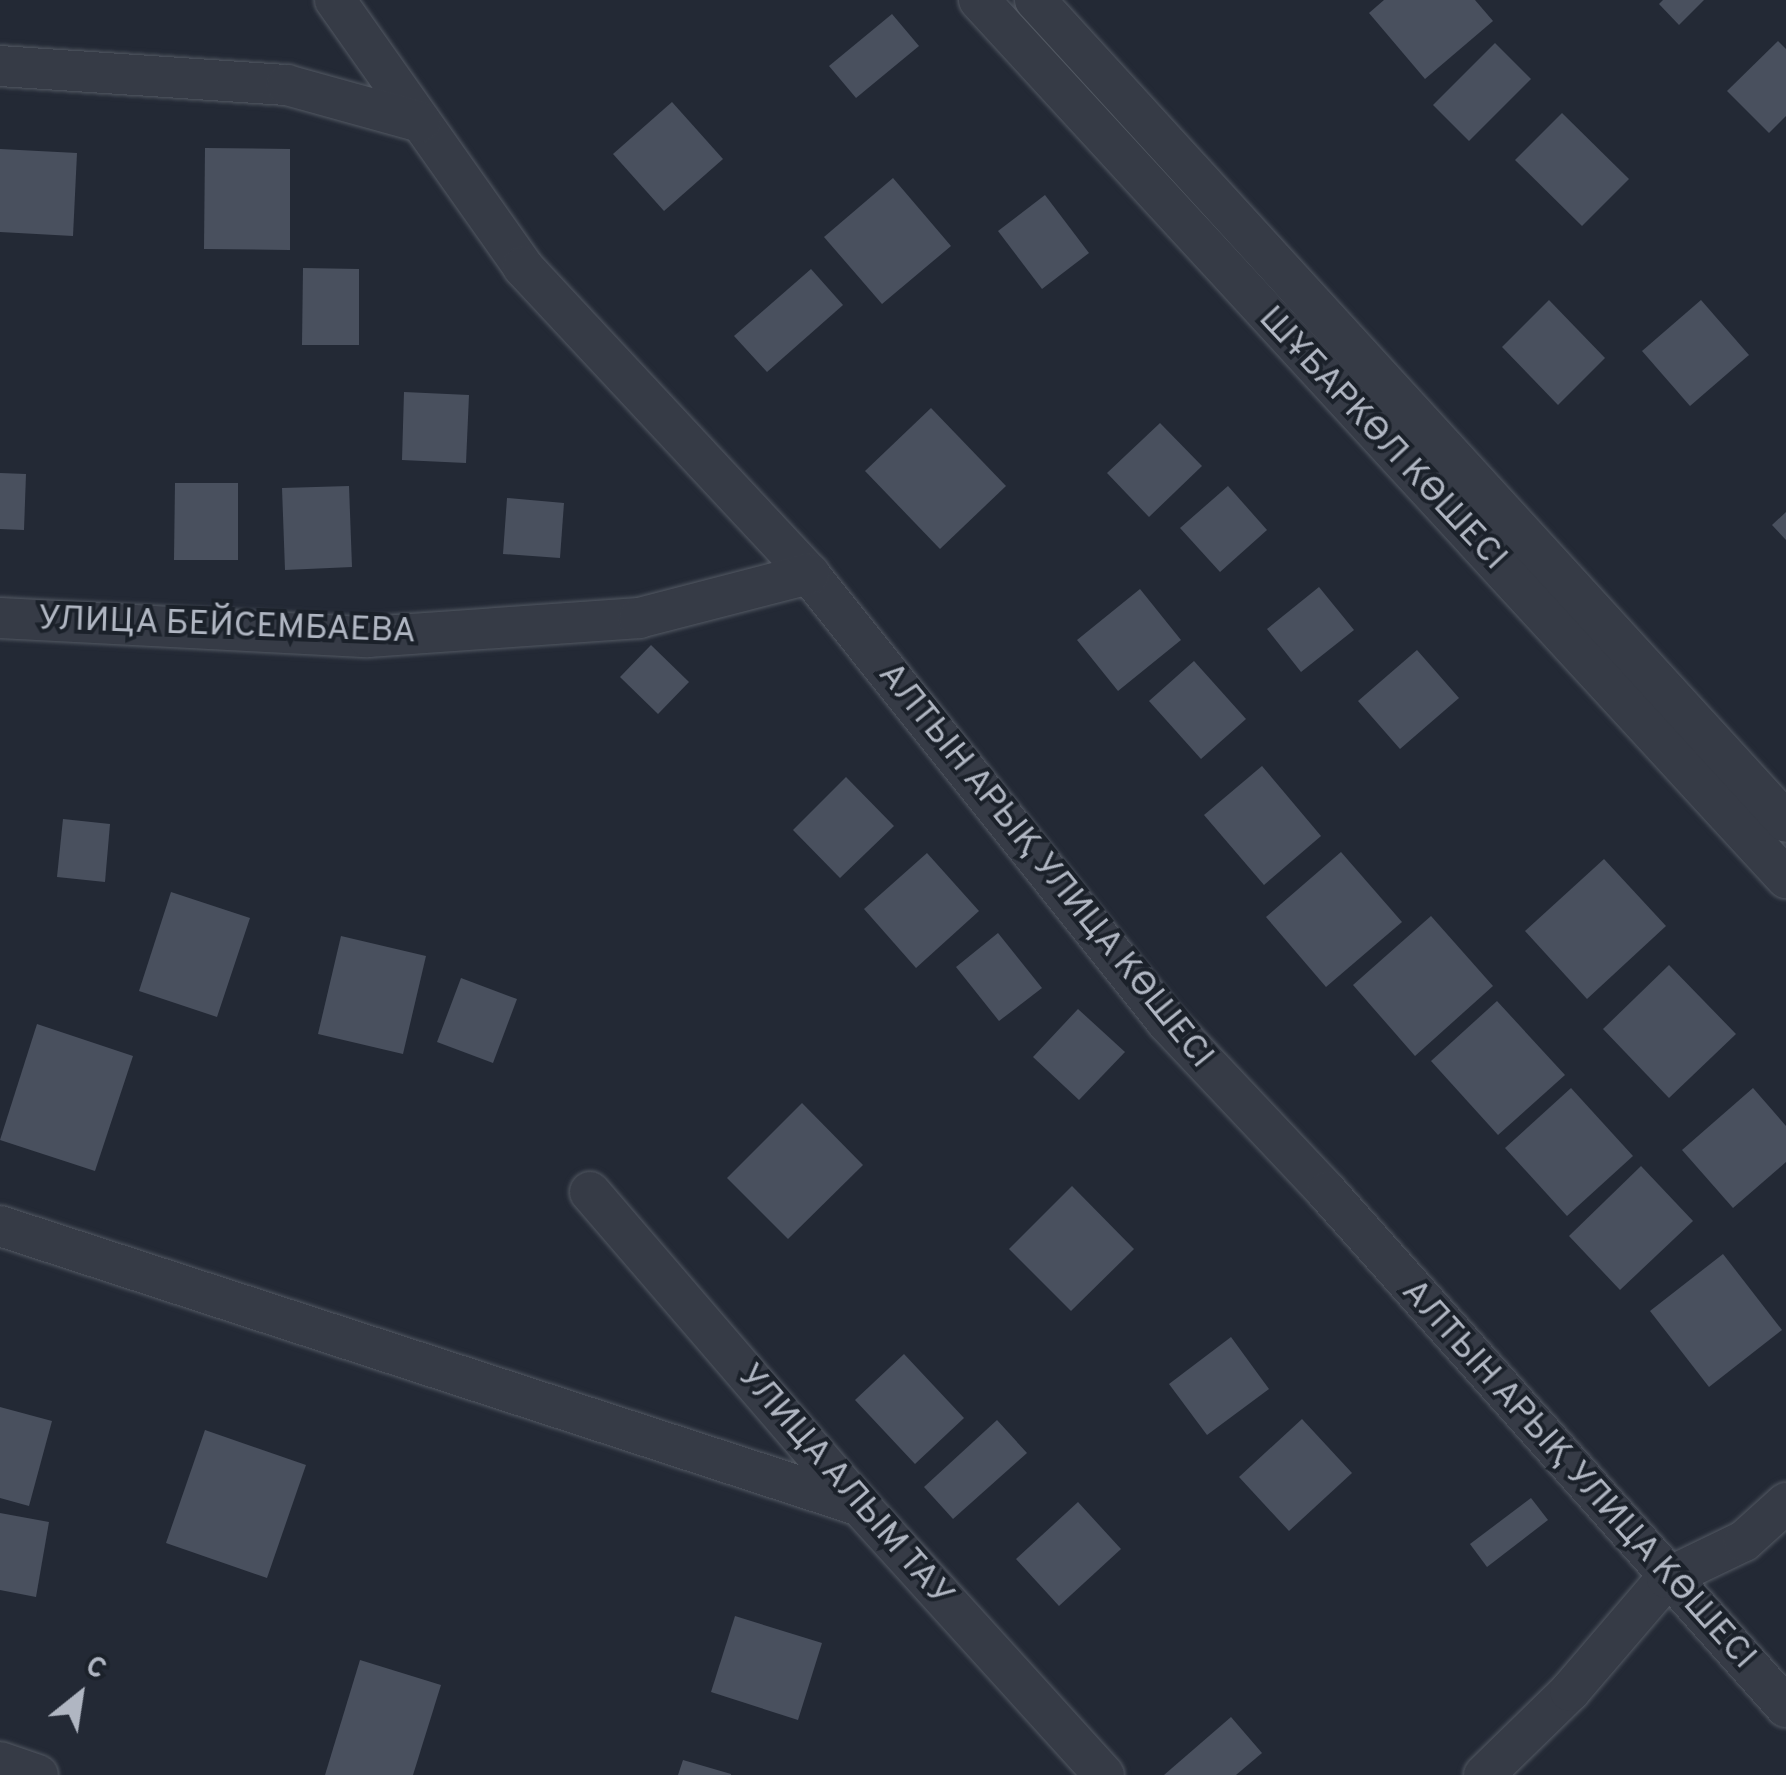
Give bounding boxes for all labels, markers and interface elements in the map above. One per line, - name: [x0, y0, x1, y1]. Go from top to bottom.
- street label: ШҰБАРКӨЛ КӨШЕСІ: [1249, 298, 1515, 580]
- street label: УЛИЦА БЕЙСЕМБАЕВА: [37, 598, 417, 654]
- street label: АЛТЫН АРЫҚ УЛИЦА КӨШЕСІ: [867, 654, 1223, 1078]
- street label: АЛТЫН АРЫҚ УЛИЦА КӨШЕСІ: [1391, 1270, 1765, 1680]
- street label: УЛИЦА АЛЫМ ТАУ: [727, 1355, 963, 1617]
- north arrow: [30, 1645, 130, 1745]
- text: С: [78, 1649, 112, 1689]

